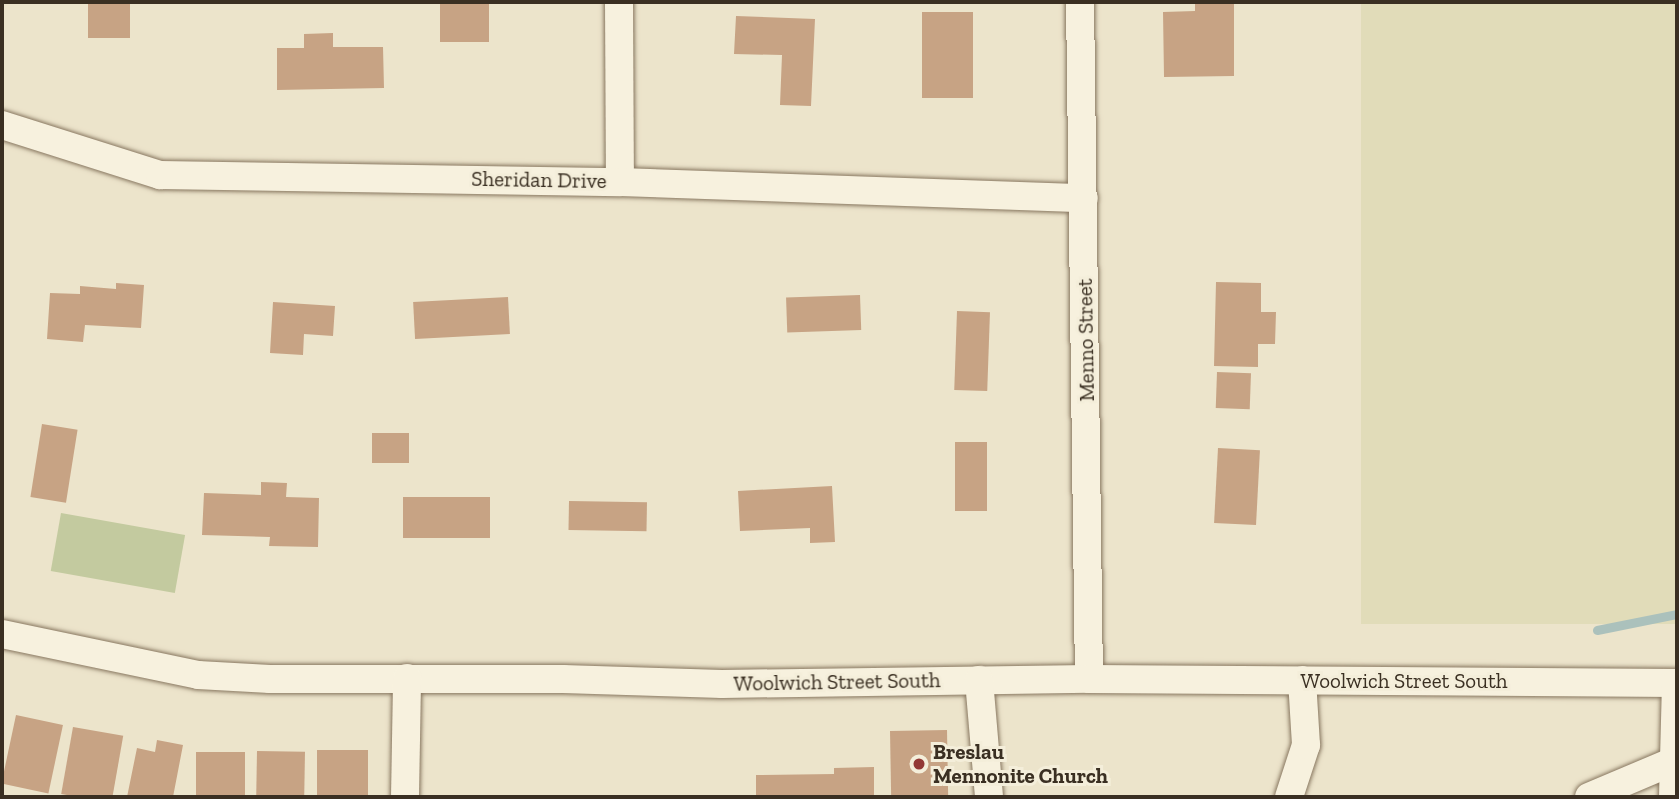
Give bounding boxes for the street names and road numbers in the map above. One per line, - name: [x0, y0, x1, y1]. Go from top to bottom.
- street label: Sheridan Drive: [471, 166, 607, 194]
- street label: Menno Street: [1072, 278, 1100, 402]
- street label: Woolwich Street South: [733, 668, 941, 696]
- street label: Woolwich Street South: [1300, 668, 1508, 694]

